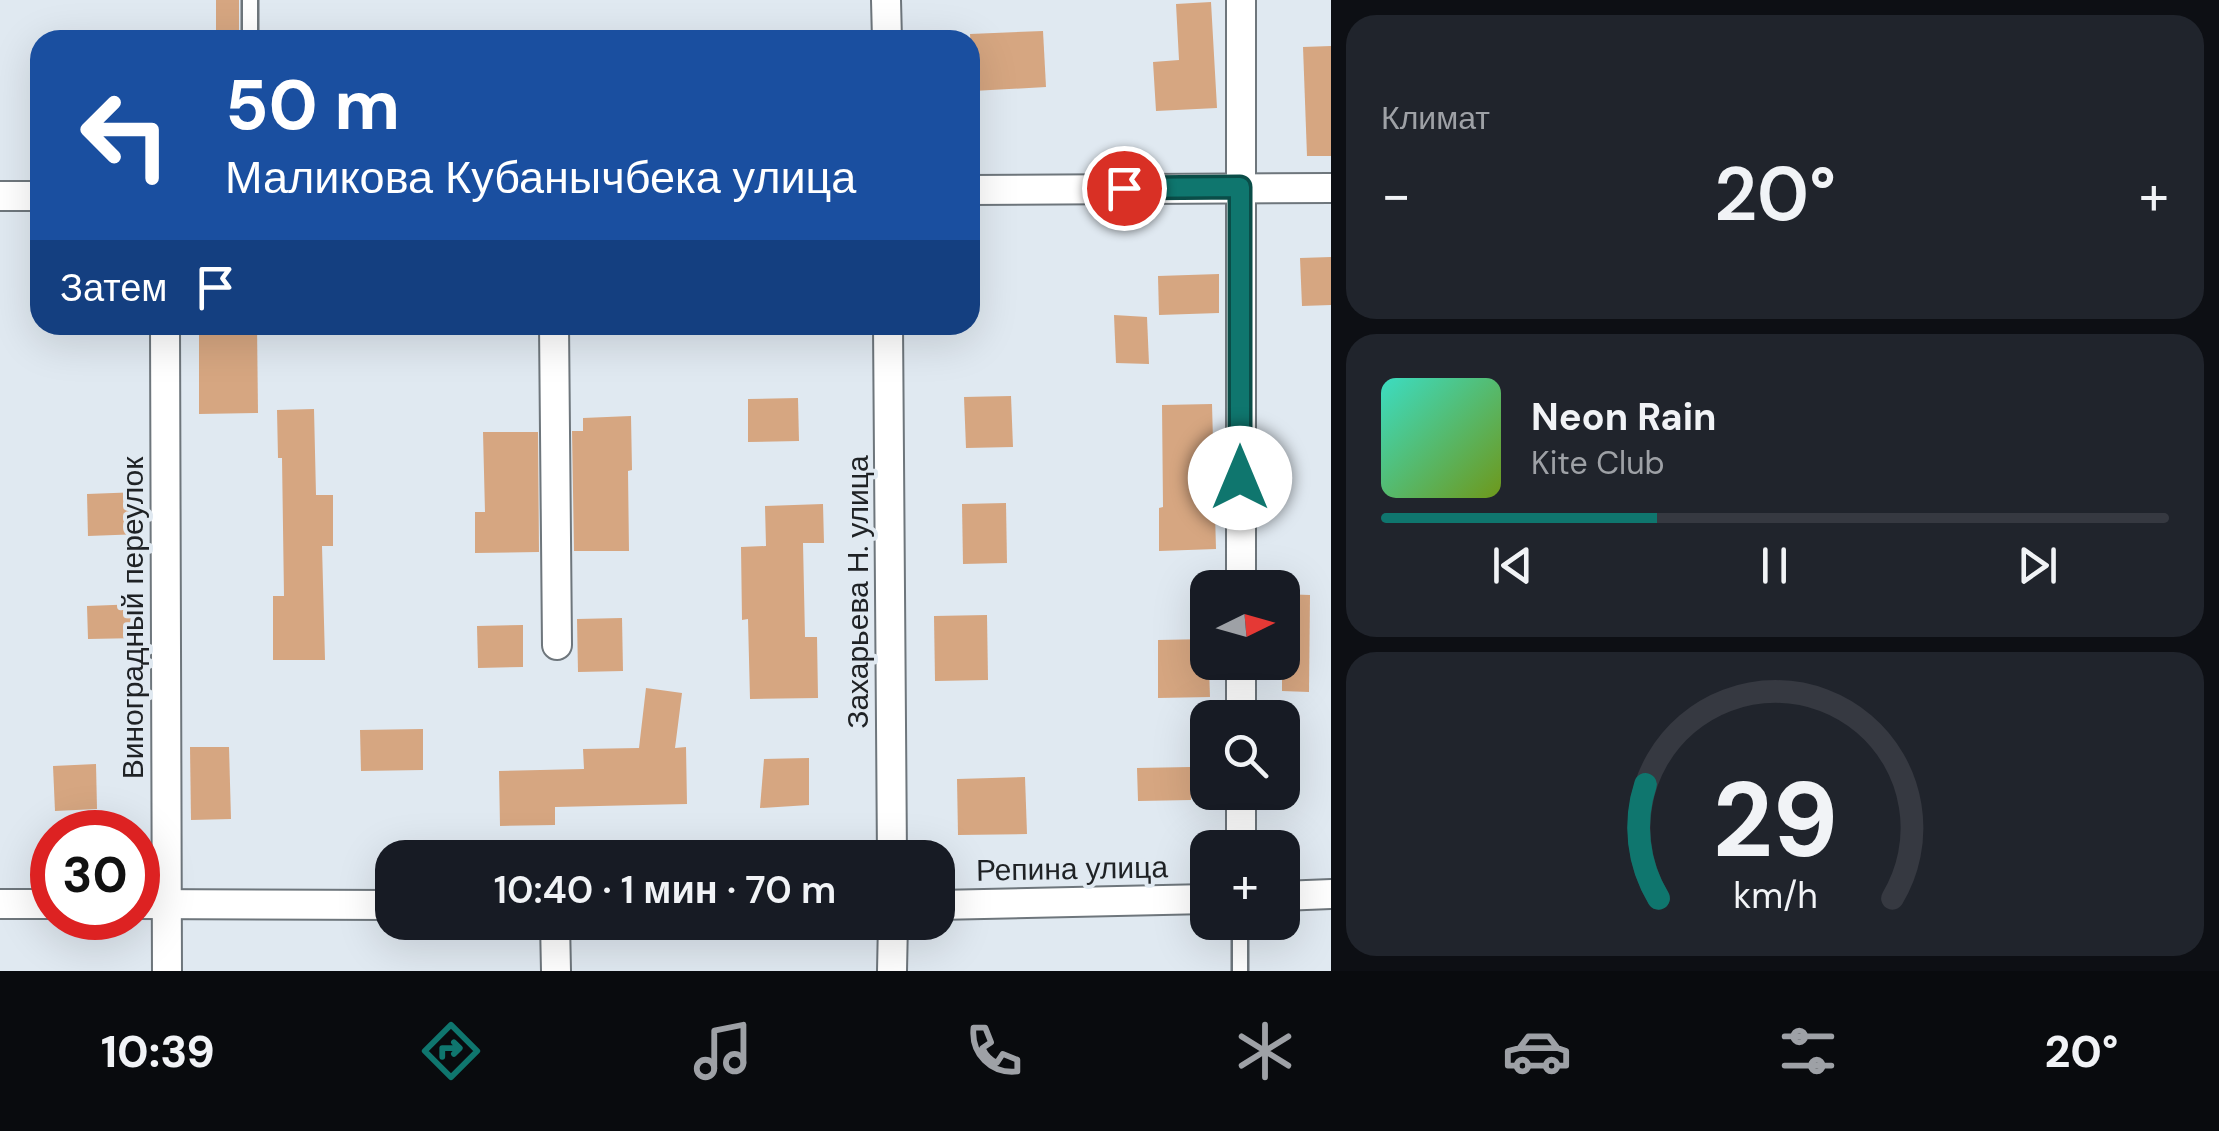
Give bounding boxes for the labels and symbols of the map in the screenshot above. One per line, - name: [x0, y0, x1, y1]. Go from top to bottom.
- pin: [1082, 146, 1167, 231]
- position arrow: [1188, 426, 1292, 530]
- street label: Захарьева Н. улица: [838, 455, 877, 729]
- street label: Виноградный переулок: [113, 456, 152, 779]
- north arrow: [1190, 570, 1300, 680]
- speed limit sign: 30: [30, 810, 160, 940]
- street label: Репина улица: [976, 847, 1169, 890]

